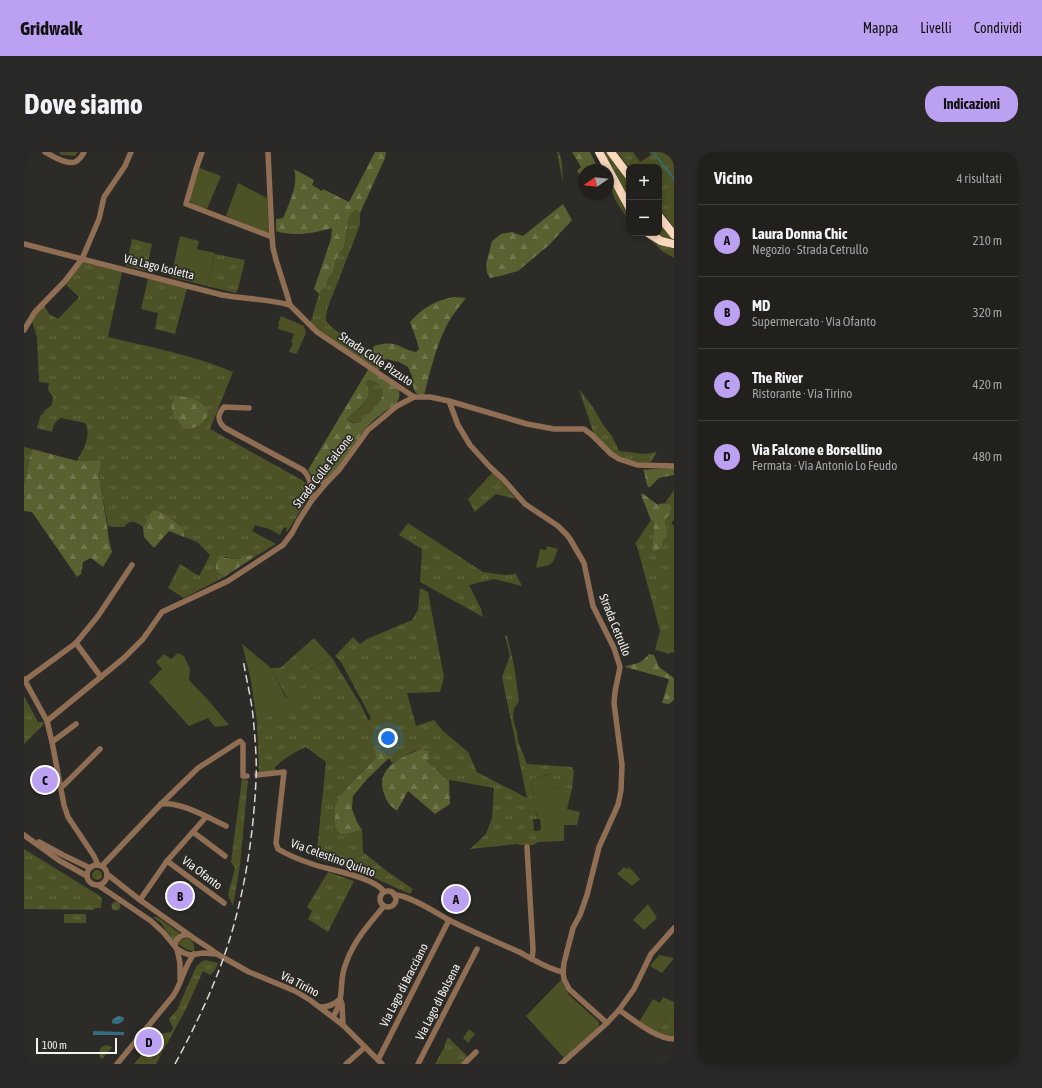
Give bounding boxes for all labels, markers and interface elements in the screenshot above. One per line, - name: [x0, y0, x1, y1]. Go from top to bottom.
- text: Gridwalk: [20, 17, 82, 39]
- text: Mappa: [863, 20, 898, 36]
- text: Livelli: [920, 20, 952, 36]
- text: Condividi: [974, 20, 1022, 36]
- button: Indicazioni: [925, 86, 1018, 122]
- text: Dove siamo: [24, 88, 143, 120]
- north arrow: [578, 164, 614, 200]
- map controls: [626, 164, 662, 236]
- button: +: [626, 164, 662, 200]
- text: Vicino: [714, 168, 753, 188]
- text: 4 risultati: [956, 171, 1002, 186]
- button: −: [626, 200, 662, 236]
- text: Laura Donna Chic: [752, 225, 847, 242]
- text: A: [724, 233, 730, 248]
- text: 210 m: [973, 233, 1002, 248]
- text: Negozio · Strada Cetrullo: [752, 242, 868, 257]
- street label: Via Lago Isoletta: [122, 251, 196, 283]
- text: MD: [752, 297, 770, 314]
- text: B: [724, 305, 730, 320]
- text: 320 m: [973, 305, 1002, 320]
- text: Supermercato · Via Ofanto: [752, 314, 876, 329]
- street label: Strada Colle Pizzuto: [336, 329, 416, 389]
- text: The River: [752, 369, 803, 386]
- text: C: [724, 377, 730, 392]
- text: 420 m: [973, 377, 1002, 392]
- text: Ristorante · Via Tirino: [752, 386, 852, 401]
- street label: Strada Colle Falcone: [290, 432, 356, 510]
- text: Via Falcone e Borsellino: [752, 441, 882, 458]
- text: D: [723, 449, 731, 464]
- text: 480 m: [973, 449, 1002, 464]
- text: Fermata · Via Antonio Lo Feudo: [752, 458, 897, 473]
- street label: Strada Cetrullo: [596, 592, 634, 658]
- your location: [378, 728, 398, 748]
- pin: C: [32, 765, 58, 795]
- street label: Via Celestino Quinto: [289, 836, 378, 880]
- street label: Via Ofanto: [179, 853, 225, 893]
- pin: B: [167, 881, 193, 911]
- pin: A: [443, 884, 469, 914]
- street label: Via Lago di Bracciano: [377, 941, 431, 1029]
- street label: Via Lago di Bolsena: [413, 961, 463, 1043]
- street label: Via Tirino: [278, 968, 322, 1000]
- pin: D: [136, 1027, 162, 1057]
- scale bar: [36, 1036, 117, 1055]
- text: 100 m: [42, 1039, 67, 1051]

